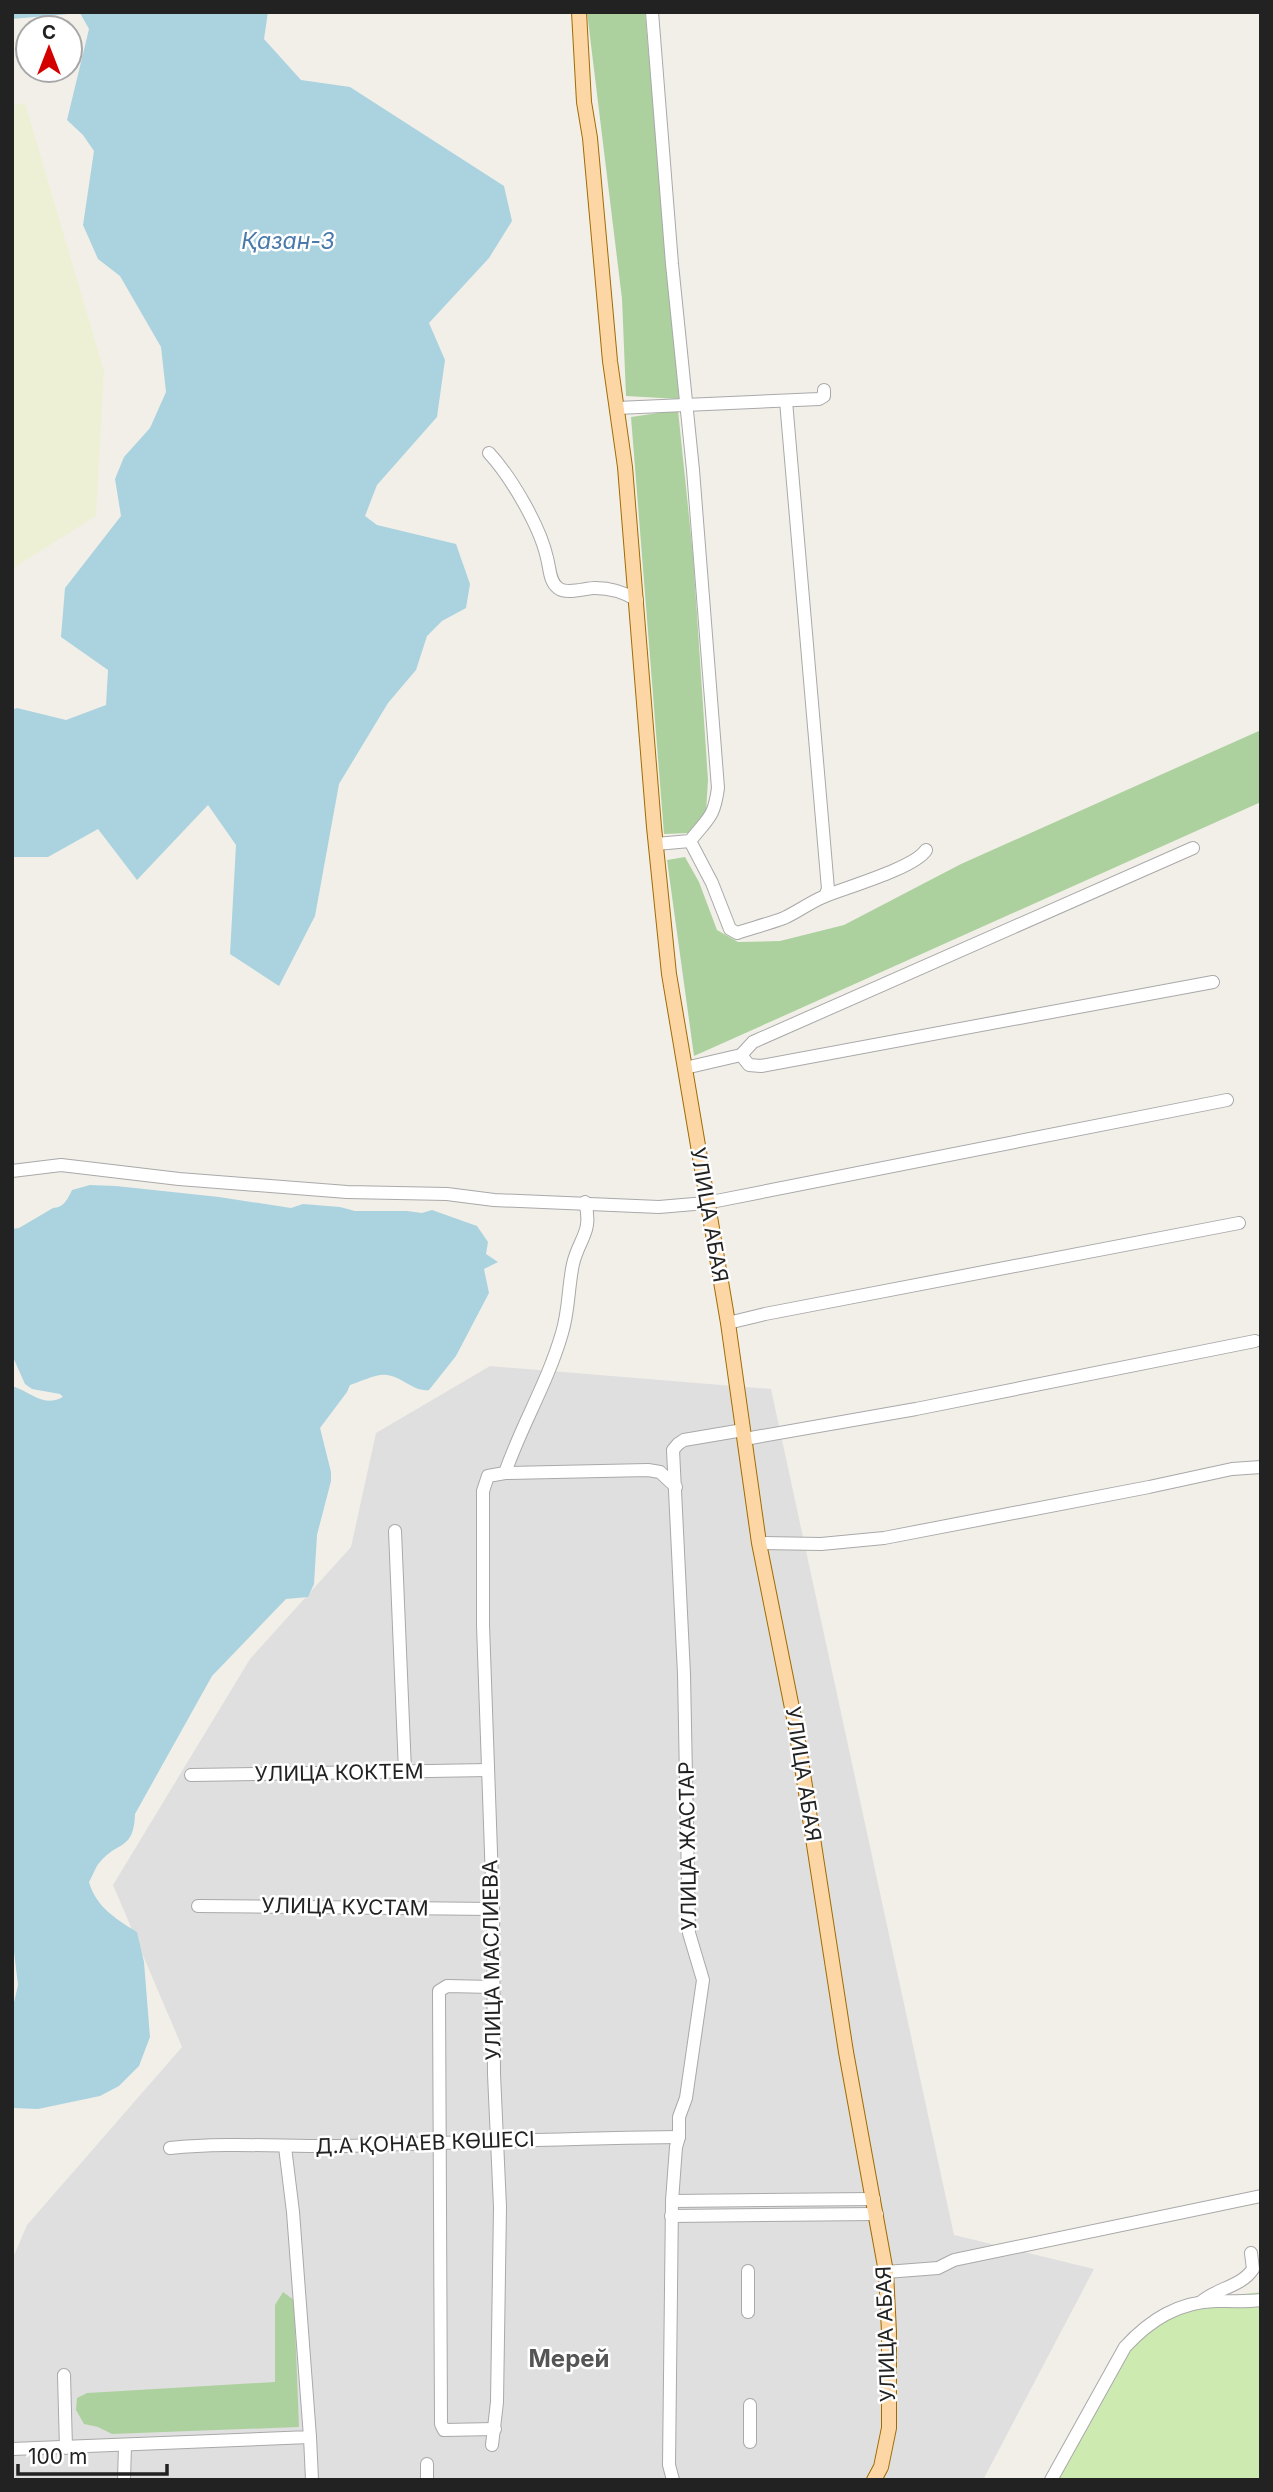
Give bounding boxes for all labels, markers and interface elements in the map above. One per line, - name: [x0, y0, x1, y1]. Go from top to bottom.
- north arrow: [14, 14, 84, 84]
- text: С: [42, 21, 56, 44]
- water label: Қазан-3: [241, 227, 335, 255]
- street label: УЛИЦА АБАЯ: [685, 1146, 734, 1284]
- street label: УЛИЦА АБАЯ: [780, 1705, 827, 1843]
- street label: УЛИЦА КОКТЕМ: [254, 1759, 424, 1786]
- street label: УЛИЦА ЖАСТАР: [674, 1761, 701, 1931]
- street label: УЛИЦА МАСЛИЕВА: [477, 1859, 506, 2061]
- street label: УЛИЦА КУСТАМ: [261, 1893, 429, 1920]
- street label: Д.А ҚОНАЕВ КӨШЕСІ: [315, 2126, 535, 2159]
- street label: УЛИЦА АБАЯ: [871, 2265, 900, 2403]
- district label: Мерей: [528, 2344, 610, 2373]
- scale bar: [18, 2432, 166, 2476]
- text: 100 m: [28, 2444, 87, 2469]

